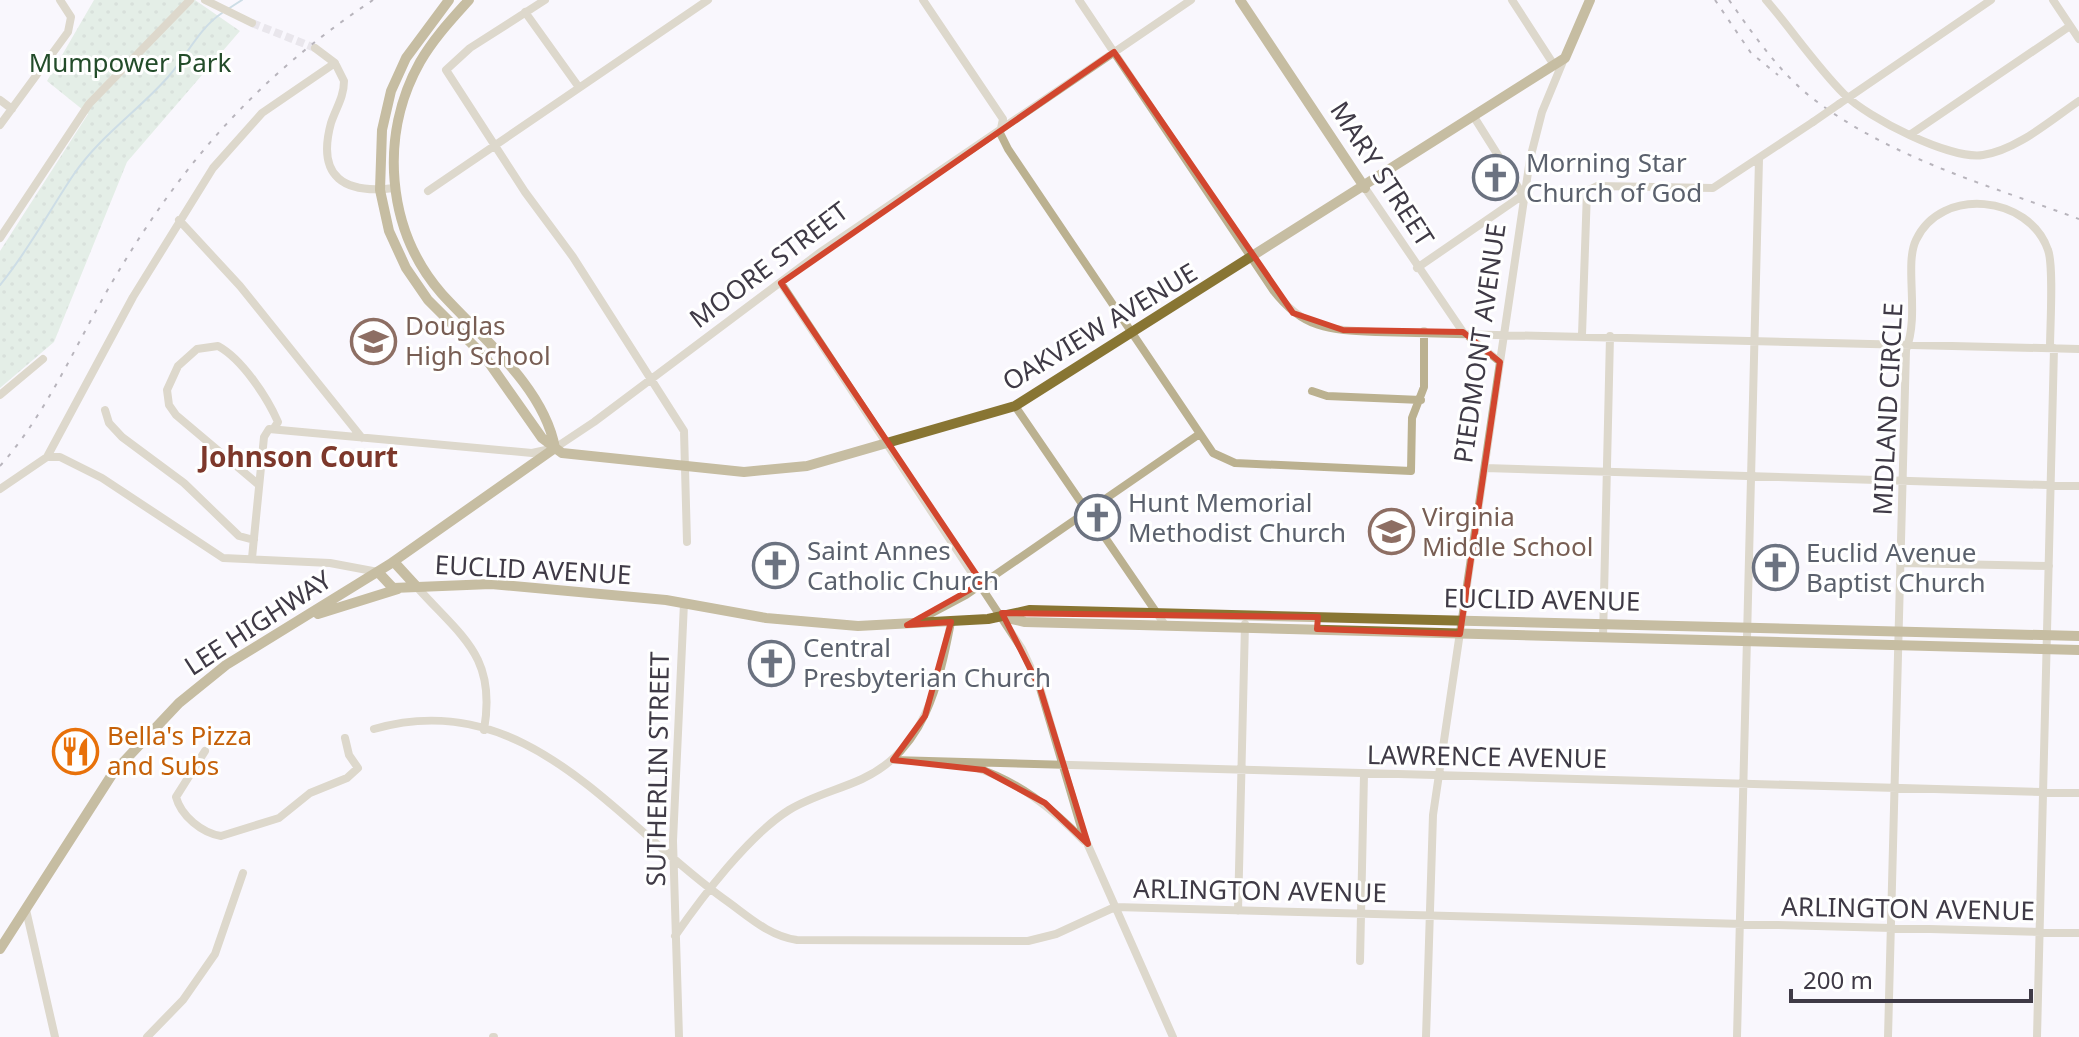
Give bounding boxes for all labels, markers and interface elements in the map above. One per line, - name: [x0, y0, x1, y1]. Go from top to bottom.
- park label: Mumpower Park: [29, 44, 231, 80]
- street label: MARY STREET: [1323, 94, 1443, 253]
- place label: Morning Star Church of God: [1526, 144, 1702, 210]
- church icon: Morning Star Church of God: [1471, 154, 1519, 202]
- street label: MOORE STREET: [682, 192, 855, 336]
- street label: PIEDMONT AVENUE: [1444, 221, 1514, 465]
- street label: OAKVIEW AVENUE: [995, 254, 1204, 399]
- street label: MIDLAND CIRCLE: [1863, 302, 1911, 516]
- place label: Douglas High School: [405, 307, 551, 373]
- school or university icon: Douglas High School: [350, 317, 398, 365]
- district label: Johnson Court: [197, 437, 398, 475]
- place label: Hunt Memorial Methodist Church: [1128, 484, 1346, 550]
- church icon: Hunt Memorial Methodist Church: [1073, 494, 1121, 542]
- place label: Virginia Middle School: [1422, 498, 1593, 564]
- school or university icon: Virginia Middle School: [1367, 508, 1415, 556]
- place label: Saint Annes Catholic Church: [807, 532, 999, 598]
- place label: Euclid Avenue Baptist Church: [1806, 534, 1986, 600]
- church icon: Saint Annes Catholic Church: [752, 542, 800, 590]
- church icon: Euclid Avenue Baptist Church: [1751, 544, 1799, 592]
- street label: EUCLID AVENUE: [434, 546, 632, 592]
- street label: LEE HIGHWAY: [177, 561, 338, 683]
- street label: EUCLID AVENUE: [1443, 579, 1641, 619]
- place label: Central Presbyterian Church: [803, 629, 1051, 695]
- church icon: Central Presbyterian Church: [748, 639, 796, 687]
- street label: SUTHERLIN STREET: [637, 651, 677, 887]
- place label: Bella's Pizza and Subs: [107, 717, 252, 783]
- restaurant icon: Bella's Pizza and Subs: [52, 727, 100, 775]
- street label: LAWRENCE AVENUE: [1367, 736, 1607, 776]
- street label: ARLINGTON AVENUE: [1133, 870, 1387, 910]
- street label: ARLINGTON AVENUE: [1781, 888, 2035, 928]
- scale bar: [1791, 953, 2031, 1003]
- text: 200 m: [1803, 963, 1873, 996]

